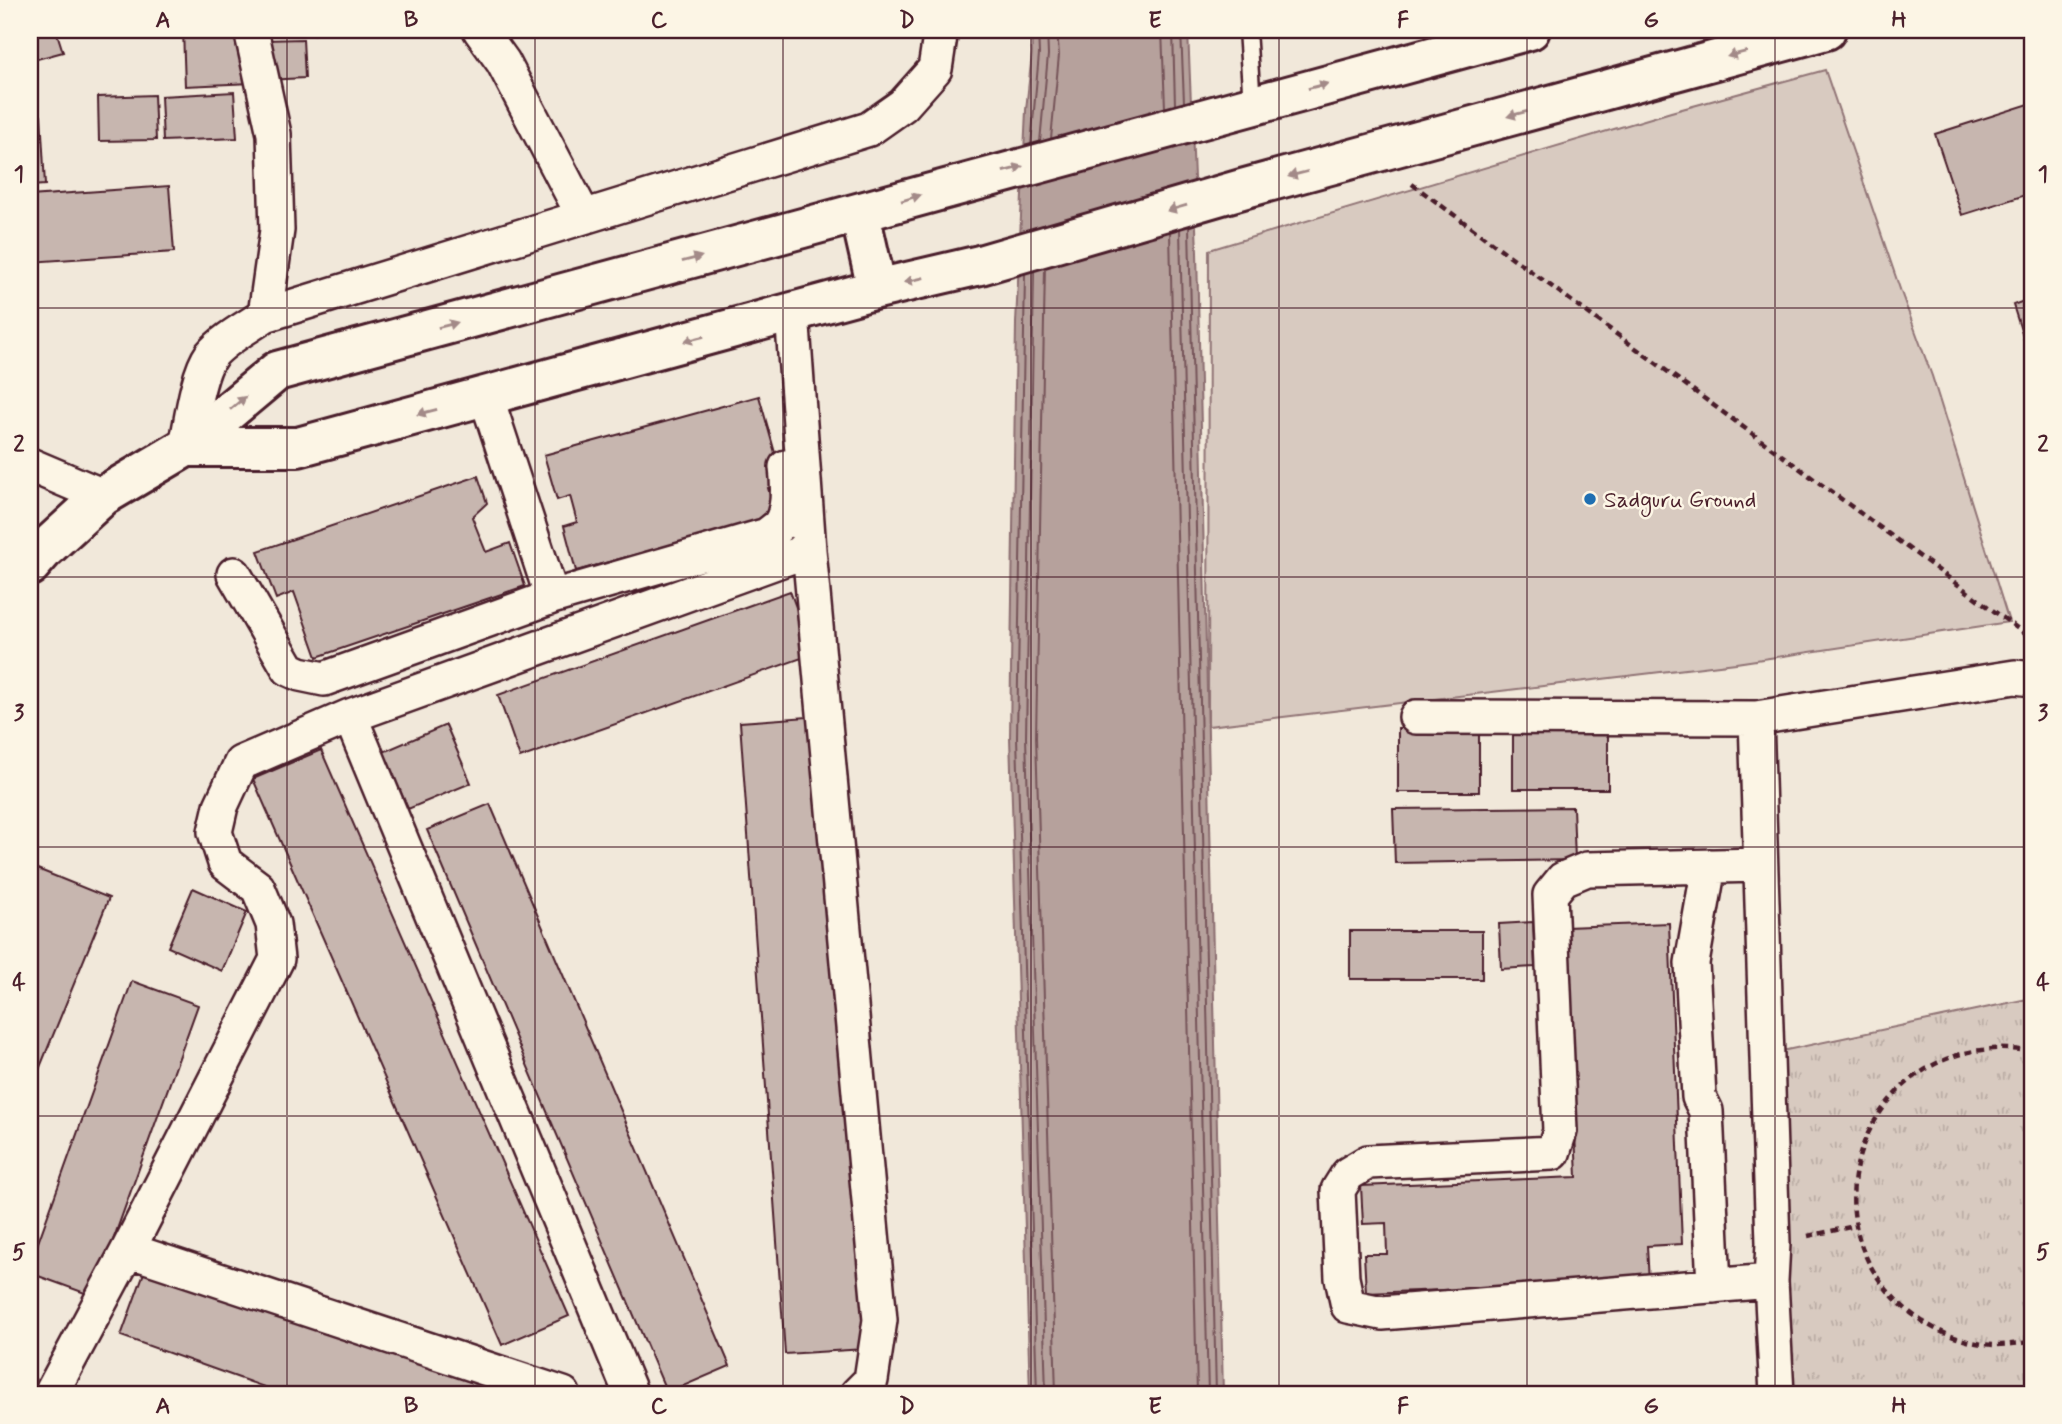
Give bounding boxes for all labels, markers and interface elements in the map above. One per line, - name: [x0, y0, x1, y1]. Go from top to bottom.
- text: A: [155, 6, 171, 36]
- text: B: [404, 6, 419, 36]
- text: C: [651, 6, 668, 36]
- text: D: [899, 6, 915, 36]
- text: E: [1148, 6, 1162, 36]
- text: F: [1397, 6, 1409, 36]
- text: G: [1643, 6, 1659, 36]
- text: H: [1891, 6, 1907, 36]
- one-way arrow: [1726, 49, 1748, 60]
- one-way arrow: [1308, 81, 1329, 91]
- one-way arrow: [1506, 110, 1527, 120]
- text: 1: [14, 160, 24, 190]
- text: 1: [2038, 160, 2048, 190]
- one-way arrow: [1002, 163, 1024, 174]
- one-way arrow: [1287, 169, 1309, 180]
- one-way arrow: [900, 193, 921, 203]
- one-way arrow: [1166, 203, 1187, 213]
- one-way arrow: [681, 253, 703, 264]
- one-way arrow: [903, 275, 925, 286]
- one-way arrow: [438, 319, 459, 329]
- one-way arrow: [683, 334, 705, 345]
- one-way arrow: [230, 396, 247, 411]
- one-way arrow: [416, 407, 438, 418]
- text: 2: [13, 430, 25, 460]
- text: 2: [2037, 430, 2049, 460]
- place label: Sadguru Ground: [1604, 486, 1756, 518]
- marker: Sadguru Ground: [1582, 491, 1598, 507]
- text: 3: [14, 699, 25, 729]
- text: 3: [2038, 699, 2049, 729]
- text: 4: [12, 968, 26, 998]
- text: 4: [2036, 968, 2050, 998]
- text: 5: [12, 1238, 26, 1268]
- text: 5: [2036, 1238, 2050, 1268]
- text: A: [155, 1392, 171, 1422]
- text: B: [404, 1392, 419, 1422]
- text: C: [651, 1392, 668, 1422]
- text: D: [899, 1392, 915, 1422]
- text: E: [1148, 1392, 1162, 1422]
- text: F: [1397, 1392, 1409, 1422]
- text: G: [1643, 1392, 1659, 1422]
- text: H: [1891, 1392, 1907, 1422]

